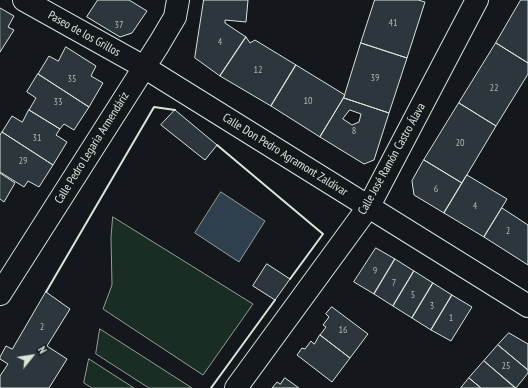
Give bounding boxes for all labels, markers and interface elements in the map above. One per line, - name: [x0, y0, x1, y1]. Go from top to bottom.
- street label: Paseo de los Grillos: [45, 8, 123, 60]
- house number: 41: [389, 17, 397, 29]
- house number: 37: [115, 19, 123, 31]
- house number: 4: [218, 36, 222, 48]
- house number: 12: [254, 64, 262, 76]
- house number: 39: [371, 72, 379, 84]
- house number: 35: [68, 73, 76, 85]
- house number: 22: [490, 82, 498, 94]
- street label: Calle Pedro Legaria Armendáriz: [52, 89, 132, 207]
- house number: 10: [304, 95, 312, 107]
- house number: 33: [54, 96, 62, 108]
- street label: Calle José Ramón Castro Álava: [355, 101, 429, 217]
- street label: Calle Don Pedro Agramont Zaldívar: [220, 111, 350, 199]
- house number: 8: [352, 125, 356, 137]
- house number: 31: [33, 132, 41, 144]
- house number: 20: [456, 137, 464, 149]
- house number: 29: [19, 155, 27, 167]
- house number: 6: [434, 183, 438, 195]
- house number: 4: [473, 200, 477, 212]
- house number: 2: [506, 225, 510, 237]
- house number: 9: [373, 265, 377, 277]
- house number: 7: [392, 277, 396, 289]
- house number: 5: [411, 289, 415, 301]
- house number: 3: [430, 300, 434, 312]
- house number: 1: [449, 312, 453, 324]
- house number: 2: [40, 321, 44, 333]
- house number: 16: [339, 324, 347, 336]
- north arrow: [12, 336, 52, 376]
- text: N: [35, 344, 50, 356]
- house number: 25: [502, 360, 510, 372]

